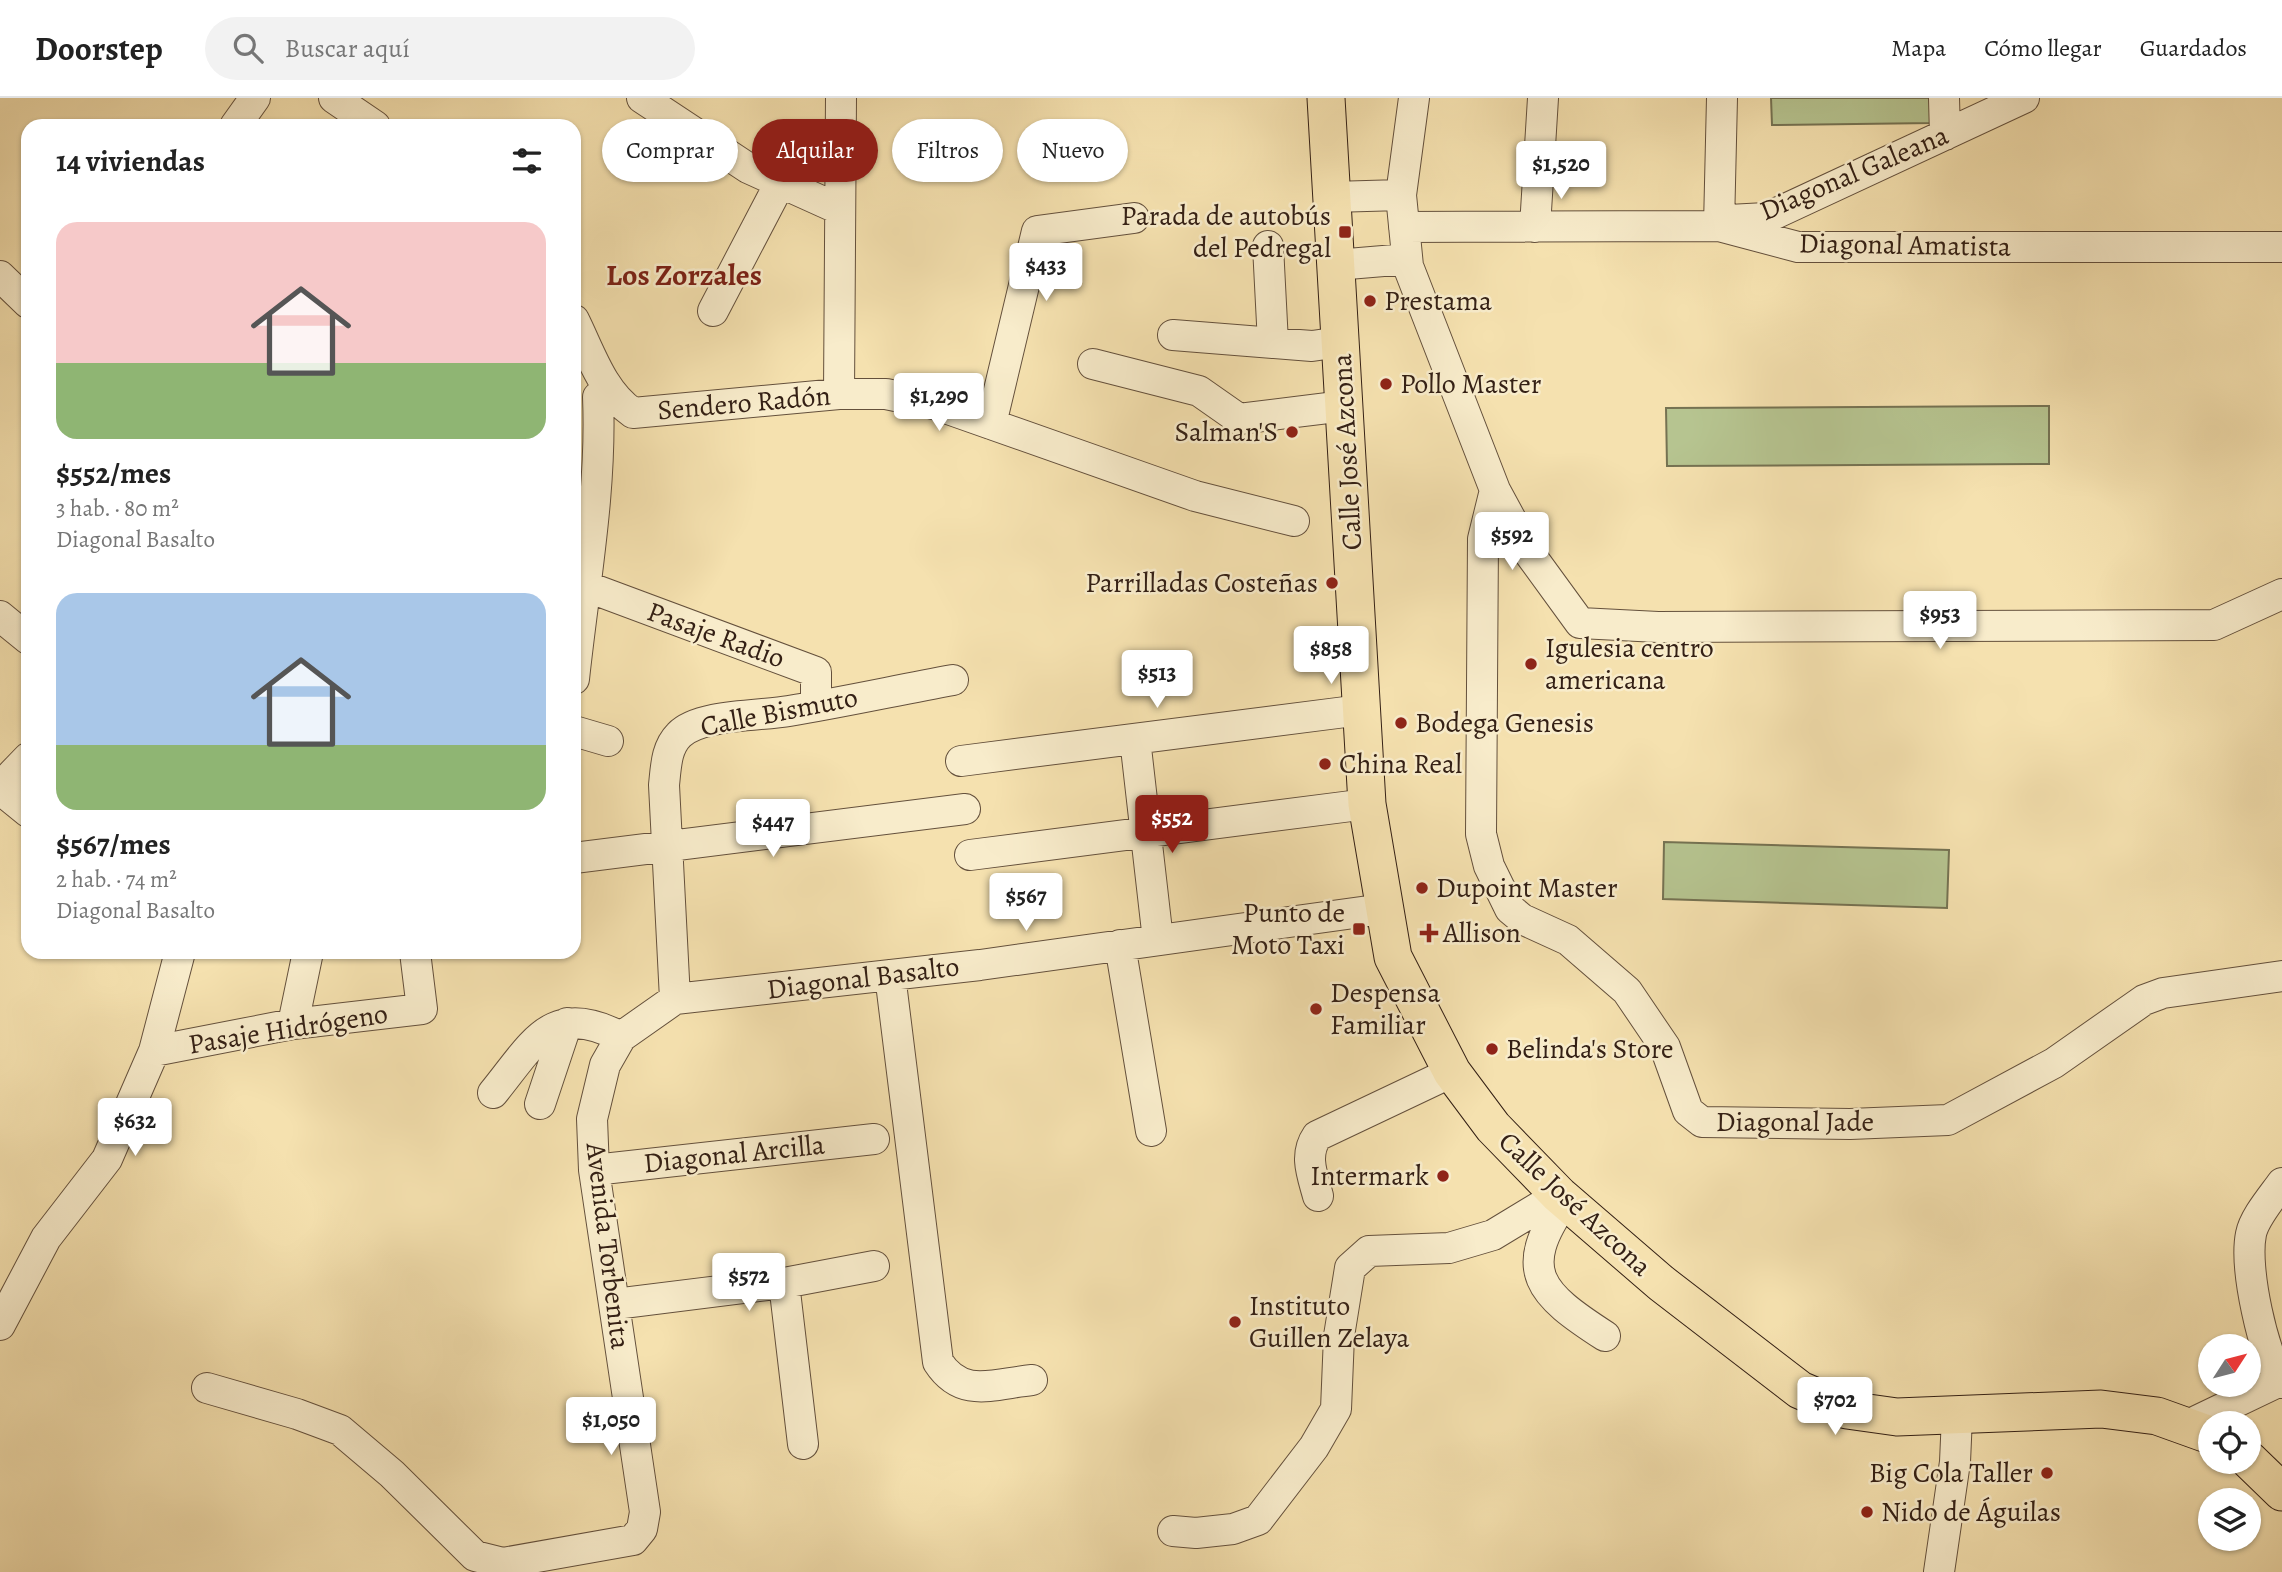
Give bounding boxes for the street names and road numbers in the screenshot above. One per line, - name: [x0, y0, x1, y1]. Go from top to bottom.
- street label: Diagonal Galeana: [1754, 116, 1954, 230]
- street label: Diagonal Amatista: [1799, 224, 2011, 266]
- street label: Calle José Azcona: [1323, 353, 1371, 551]
- street label: Sendero Radón: [656, 377, 832, 429]
- street label: Pasaje Radio: [642, 593, 790, 677]
- street label: Calle Bismuto: [697, 678, 861, 746]
- street label: Diagonal Basalto: [765, 947, 961, 1009]
- street label: Pasaje Hidrógeno: [186, 994, 390, 1064]
- street label: Diagonal Jade: [1716, 1103, 1874, 1141]
- street label: Calle José Azcona: [1490, 1123, 1660, 1285]
- street label: Diagonal Arcilla: [641, 1126, 827, 1182]
- street label: Avenida Torbenita: [576, 1140, 640, 1351]

